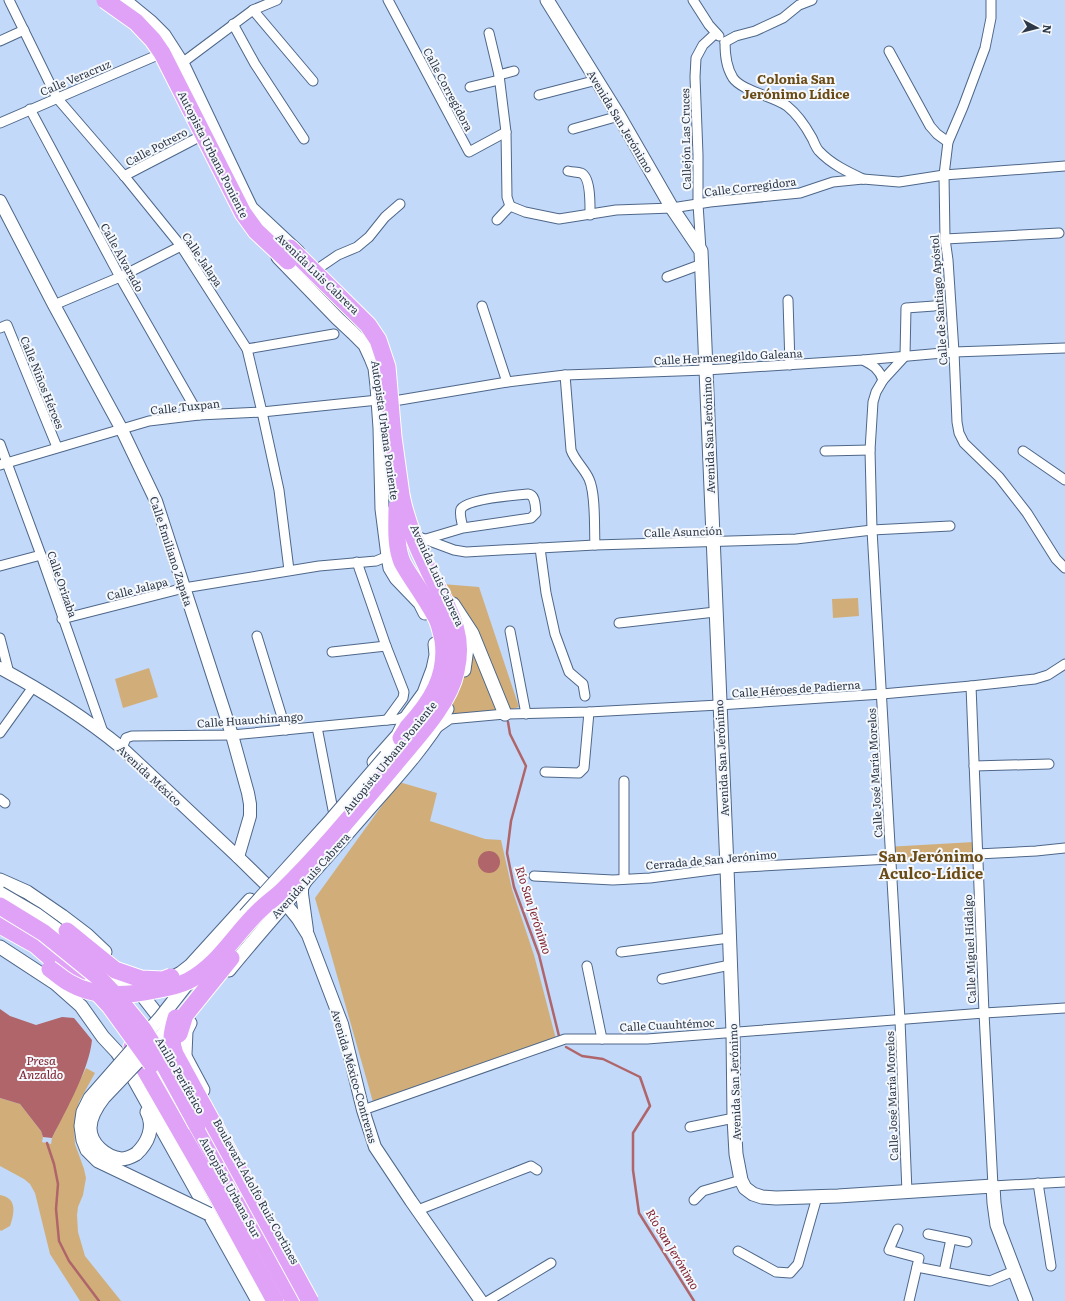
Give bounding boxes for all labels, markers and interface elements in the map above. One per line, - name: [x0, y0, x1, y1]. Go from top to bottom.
- north arrow: [1017, 8, 1057, 48]
- text: N: [1039, 24, 1056, 35]
- street label: Calle Corregidora: [420, 44, 478, 134]
- street label: Calle Veracruz: [37, 55, 113, 99]
- street label: Avenida San Jerónimo: [584, 67, 658, 175]
- district label: Colonia San Jerónimo Lídice: [742, 69, 850, 103]
- street label: Autopista Urbana Poniente: [175, 88, 253, 221]
- street label: Callejón Las Cruces: [676, 88, 694, 190]
- street label: Calle Potrero: [122, 123, 190, 169]
- street label: Calle Corregidora: [703, 172, 797, 200]
- street label: Calle Alvarado: [97, 220, 149, 294]
- street label: Calle Jalapa: [179, 229, 227, 289]
- street label: Avenida Luis Cabrera: [273, 229, 363, 317]
- street label: Calle de Santiago Apóstol: [925, 234, 951, 366]
- street label: Calle Niños Héroes: [17, 333, 69, 431]
- street label: Calle Hermenegildo Galeana: [653, 344, 803, 368]
- street label: Autopista Urbana Poniente: [368, 359, 404, 501]
- street label: Avenida San Jerónimo: [698, 376, 718, 494]
- street label: Calle Tuxpan: [150, 394, 220, 418]
- street label: Calle Emiliano Zapata: [147, 494, 197, 608]
- street label: Avenida Luis Cabrera: [407, 521, 469, 629]
- street label: Calle Asunción: [643, 522, 723, 540]
- street label: Calle Orizaba: [44, 549, 82, 619]
- street label: Calle Jalapa: [105, 573, 169, 603]
- street label: Calle Héroes de Padierna: [731, 676, 861, 700]
- street label: Autopista Urbana Poniente: [338, 697, 440, 817]
- street label: Avenida San Jerónimo: [710, 699, 732, 817]
- street label: Calle Huauchinango: [196, 707, 304, 731]
- street label: Calle José María Morelos: [863, 708, 885, 838]
- street label: Avenida México: [114, 741, 186, 809]
- street label: Avenida Luis Cabrera: [267, 828, 353, 922]
- district label: San Jerónimo Aculco-Lídice: [879, 844, 984, 884]
- street label: Cerrada de San Jerónimo: [645, 845, 777, 873]
- water label: Río San Jerónimo: [511, 864, 557, 956]
- street label: Calle Miguel Hidalgo: [959, 894, 979, 1004]
- street label: Avenida México-Contreras: [328, 1007, 382, 1145]
- street label: Calle Cuauhtémoc: [619, 1013, 715, 1034]
- street label: Avenida San Jerónimo: [724, 1023, 744, 1141]
- street label: Calle José María Morelos: [881, 1031, 901, 1161]
- street label: Anillo Periférico: [152, 1034, 210, 1116]
- water label: Presa Anzaldo: [19, 1051, 63, 1083]
- street label: Boulevard Adolfo Ruiz Cortines: [210, 1115, 304, 1267]
- street label: Autopista Urbana Sur: [197, 1134, 266, 1241]
- water label: Río San Jerónimo: [642, 1205, 704, 1293]

